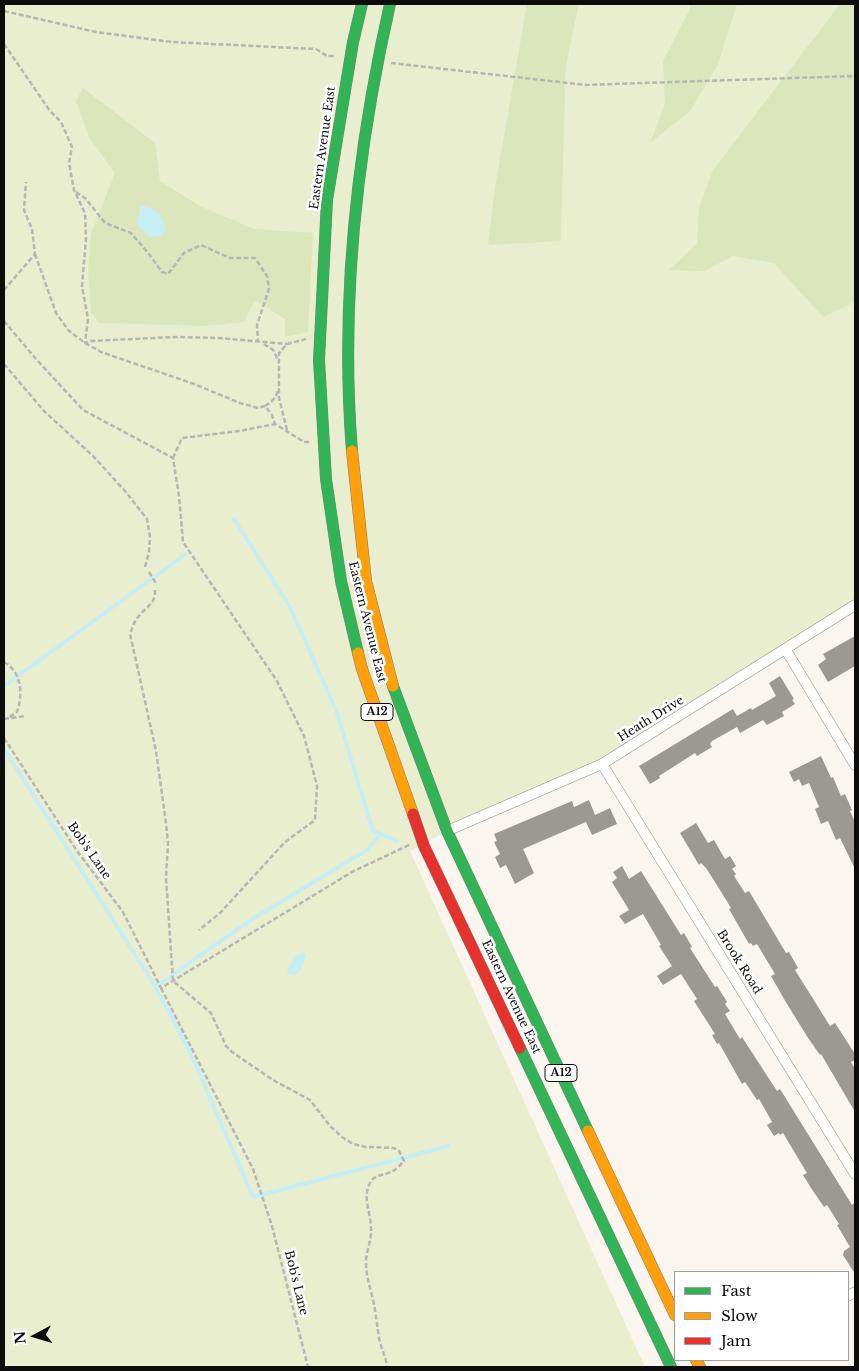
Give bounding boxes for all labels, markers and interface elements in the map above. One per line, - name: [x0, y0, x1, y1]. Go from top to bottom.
- street label: Eastern Avenue East: [307, 86, 339, 210]
- street label: Eastern Avenue East: [345, 560, 389, 684]
- street label: Heath Drive: [615, 693, 687, 745]
- road number: A12: [361, 704, 393, 720]
- street label: Bob's Lane: [64, 820, 114, 882]
- street label: Brook Road: [713, 927, 765, 997]
- street label: Eastern Avenue East: [478, 938, 544, 1056]
- road number: A12: [545, 1064, 577, 1082]
- street label: Bob's Lane: [281, 1249, 311, 1317]
- legend: [674, 1271, 849, 1361]
- text: Fast: [721, 1281, 751, 1300]
- text: Slow: [721, 1306, 758, 1325]
- north arrow: [10, 1311, 60, 1361]
- text: N: [10, 1330, 30, 1345]
- text: Jam: [721, 1331, 751, 1350]

